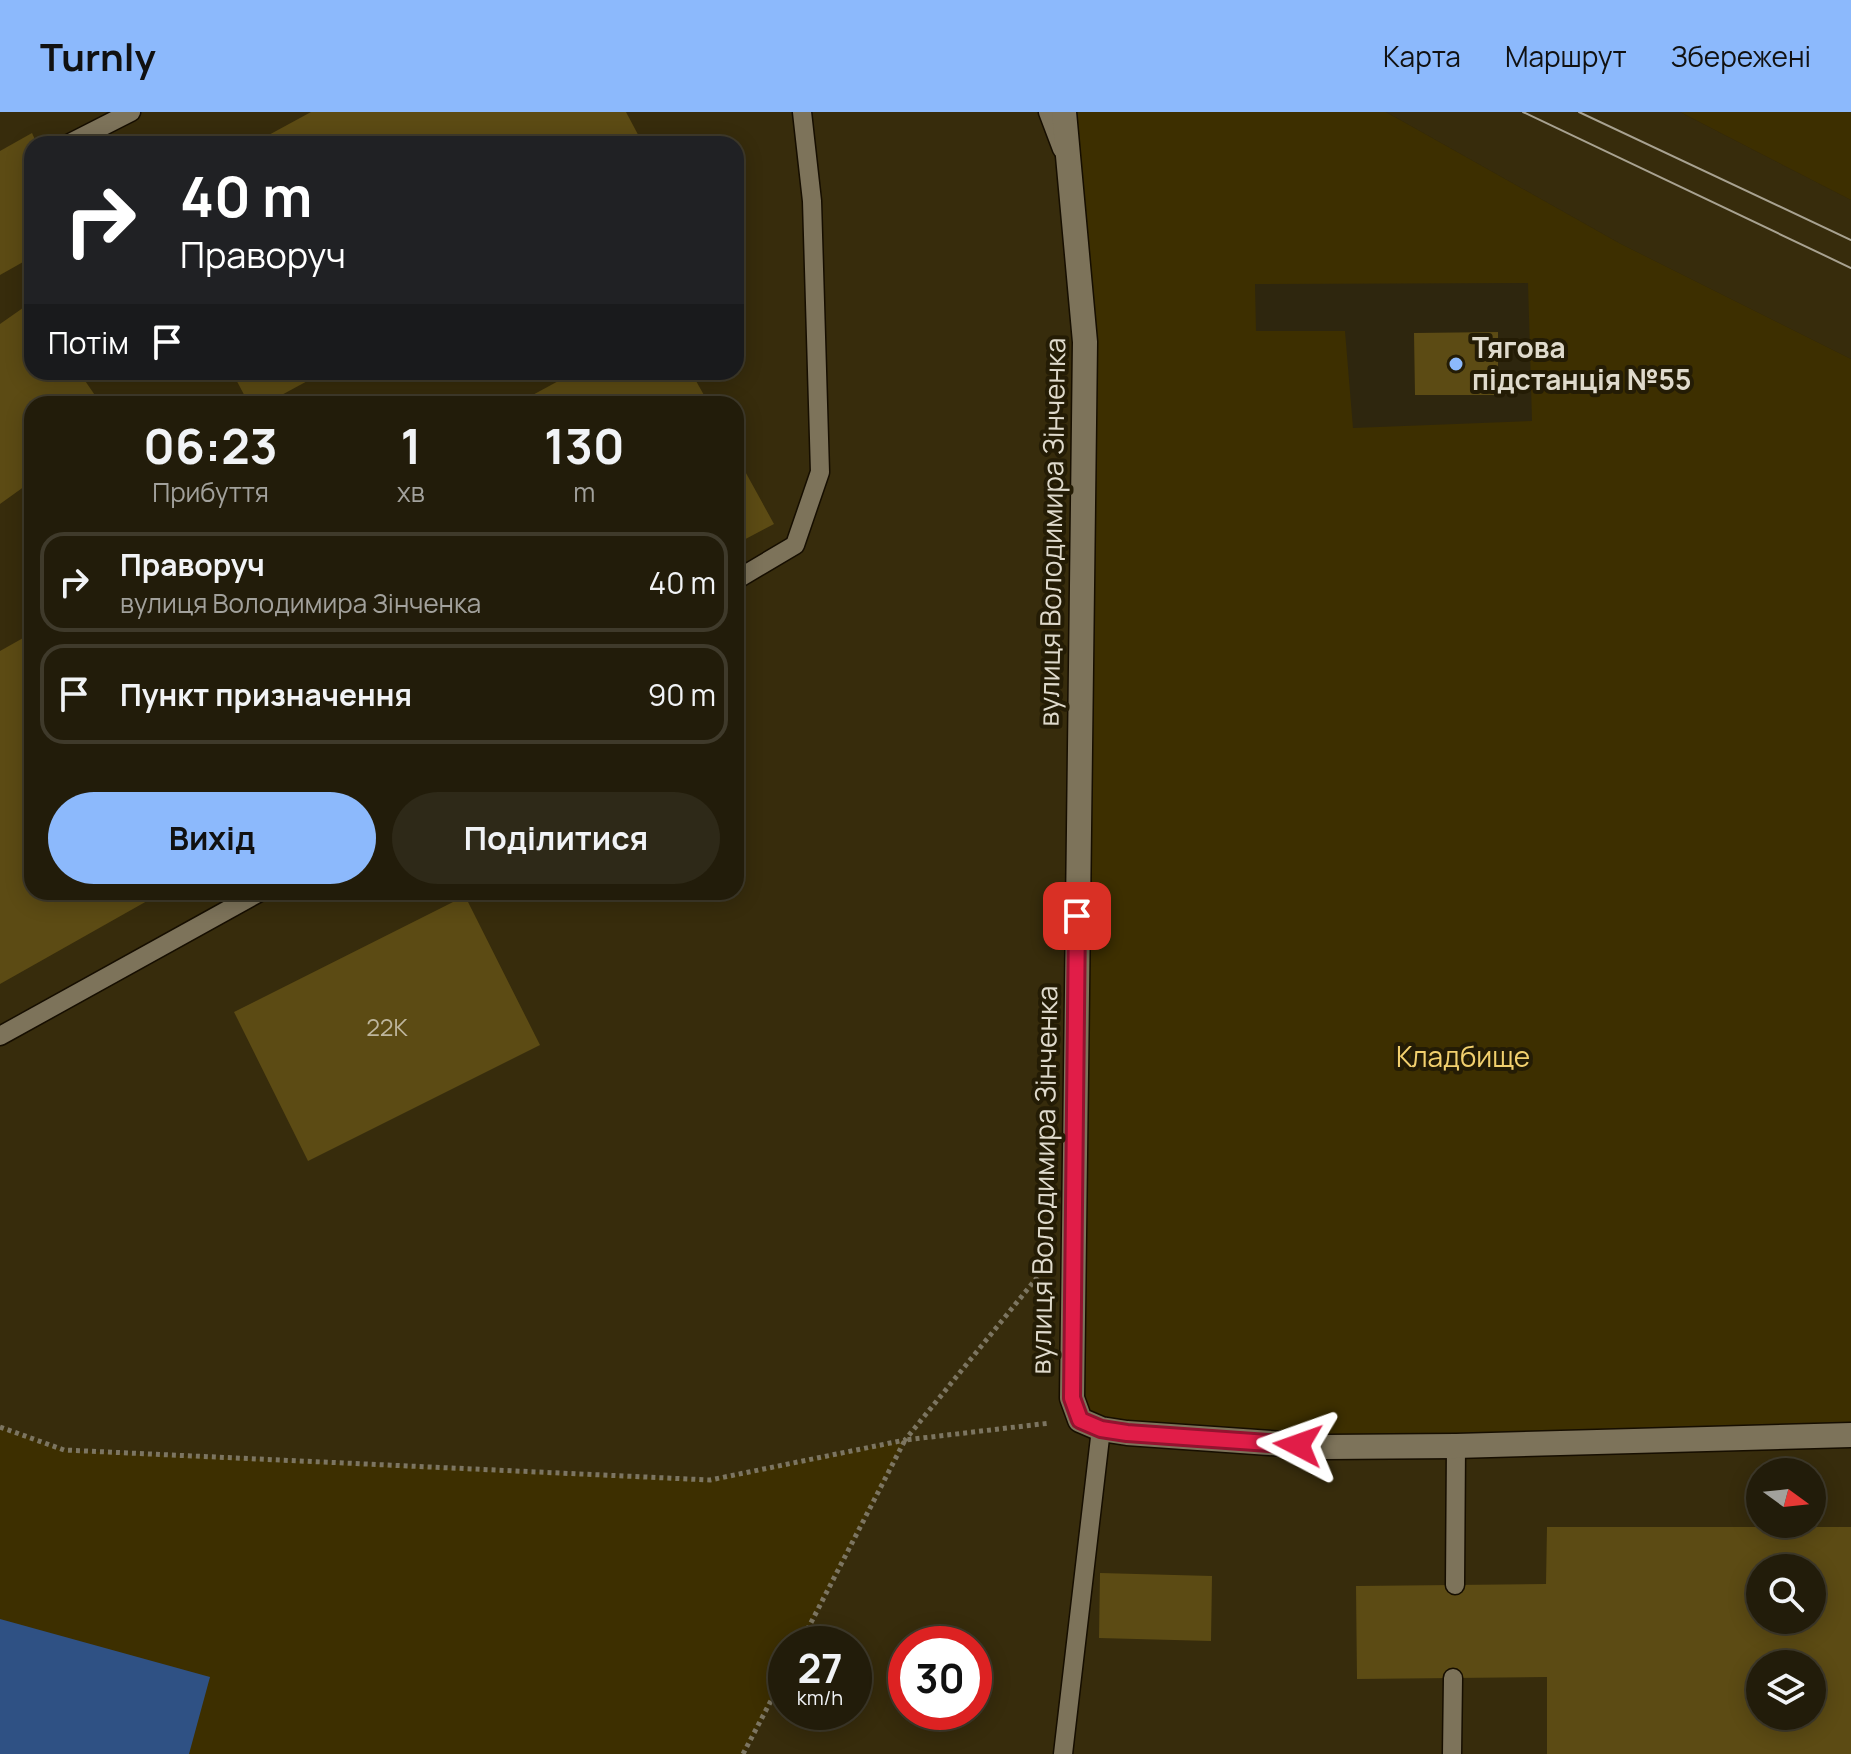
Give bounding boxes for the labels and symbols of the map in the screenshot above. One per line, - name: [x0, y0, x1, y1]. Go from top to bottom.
- place label: Тягова підстанція №55: [1472, 328, 1691, 398]
- street label: вулиця Володимира Зінченка: [1029, 337, 1073, 727]
- marker: Тягова підстанція №55: [1447, 355, 1465, 373]
- pin: [1043, 882, 1111, 950]
- street label: вулиця Володимира Зінченка: [1021, 985, 1065, 1375]
- house number: 22К: [366, 1010, 409, 1043]
- park label: Кладбище: [1396, 1037, 1530, 1075]
- position arrow: [1256, 1403, 1340, 1487]
- north arrow: [1746, 1458, 1826, 1538]
- speed limit sign: 30: [888, 1626, 992, 1730]

